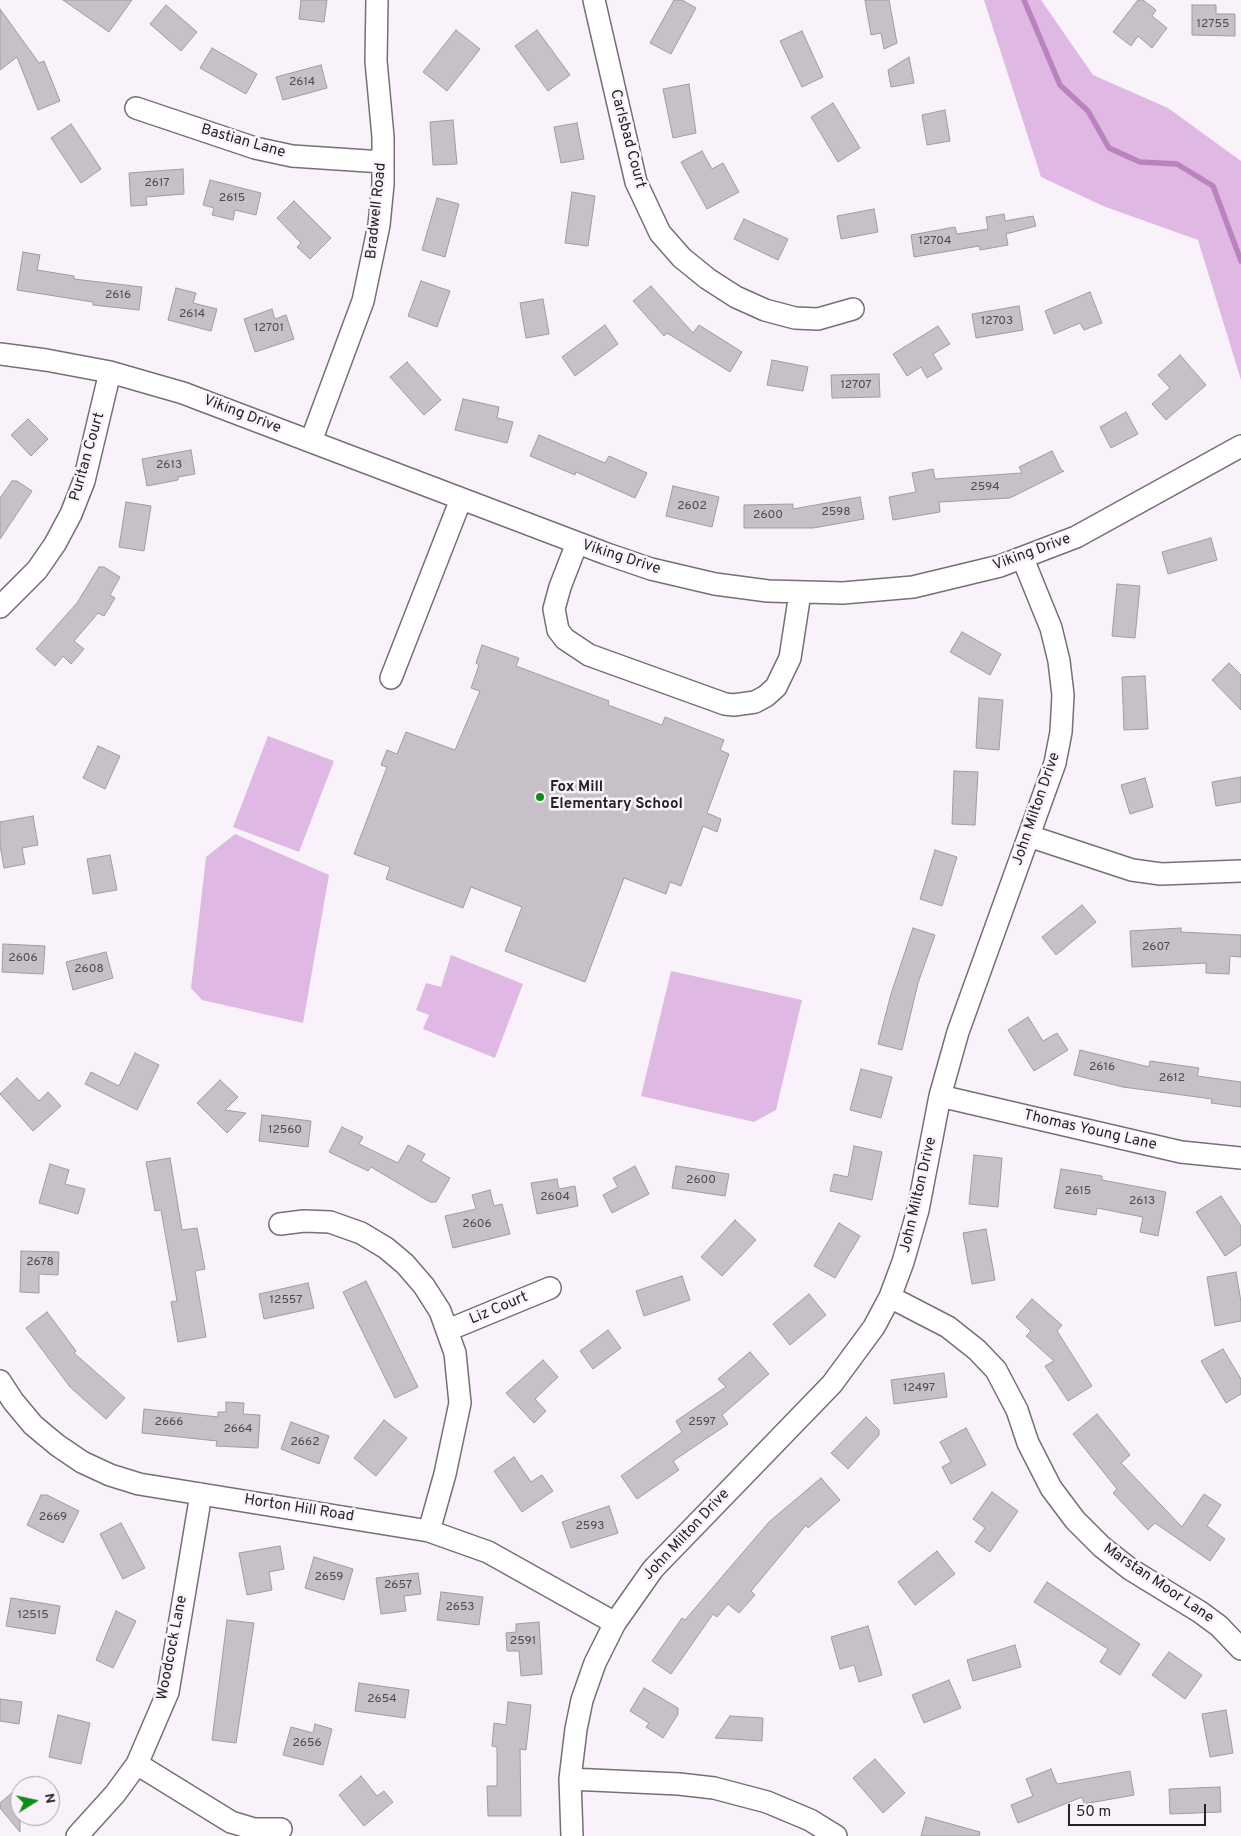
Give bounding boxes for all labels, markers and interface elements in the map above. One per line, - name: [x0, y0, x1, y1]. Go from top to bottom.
- house number: 12755: [1197, 18, 1229, 32]
- house number: 2614: [289, 76, 315, 90]
- street label: Carlsbad Court: [605, 88, 649, 190]
- street label: Bastian Lane: [199, 121, 287, 163]
- street label: Bradwell Road: [363, 162, 391, 260]
- house number: 2617: [144, 177, 170, 191]
- house number: 2615: [219, 192, 245, 206]
- house number: 12704: [919, 235, 951, 249]
- house number: 2616: [105, 289, 131, 303]
- house number: 2614: [179, 308, 205, 322]
- house number: 12703: [981, 315, 1013, 329]
- house number: 12701: [254, 322, 284, 336]
- house number: 12707: [840, 379, 872, 393]
- street label: Viking Drive: [201, 392, 283, 438]
- street label: Puritan Court: [67, 411, 109, 503]
- house number: 2613: [156, 459, 182, 473]
- house number: 2594: [970, 481, 1000, 495]
- house number: 2602: [677, 500, 707, 514]
- house number: 2598: [821, 506, 851, 520]
- house number: 2600: [753, 509, 783, 523]
- street label: Viking Drive: [991, 531, 1073, 575]
- street label: Viking Drive: [579, 537, 663, 579]
- street label: John Milton Drive: [1009, 750, 1065, 868]
- place label: Fox Mill Elementary School: [550, 779, 683, 814]
- marker: Fox Mill Elementary School: [534, 791, 546, 803]
- house number: 2607: [1142, 941, 1170, 955]
- house number: 2606: [8, 952, 38, 966]
- house number: 2608: [74, 963, 104, 977]
- house number: 2616: [1089, 1061, 1115, 1075]
- house number: 2612: [1159, 1072, 1185, 1086]
- street label: Thomas Young Lane: [1022, 1107, 1158, 1155]
- house number: 12560: [268, 1124, 302, 1138]
- street label: John Milton Drive: [897, 1135, 941, 1255]
- house number: 2600: [686, 1174, 716, 1188]
- house number: 2615: [1065, 1185, 1091, 1199]
- house number: 2604: [540, 1191, 570, 1205]
- house number: 2613: [1129, 1195, 1155, 1209]
- house number: 2606: [462, 1218, 492, 1232]
- house number: 2678: [26, 1256, 54, 1270]
- street label: Liz Court: [467, 1289, 531, 1329]
- house number: 12557: [270, 1294, 302, 1308]
- house number: 12497: [903, 1382, 935, 1396]
- house number: 2666: [155, 1416, 183, 1430]
- house number: 2597: [688, 1416, 716, 1430]
- house number: 2664: [223, 1423, 253, 1437]
- house number: 2662: [290, 1436, 320, 1450]
- street label: John Milton Drive: [640, 1486, 734, 1584]
- street label: Horton Hill Road: [243, 1491, 355, 1527]
- house number: 2669: [39, 1511, 67, 1525]
- house number: 2593: [575, 1520, 605, 1534]
- street label: Marstan Moor Lane: [1099, 1540, 1217, 1628]
- house number: 2659: [314, 1571, 344, 1585]
- house number: 2657: [384, 1579, 412, 1593]
- street label: Woodcock Lane: [154, 1594, 192, 1702]
- house number: 2653: [445, 1601, 475, 1615]
- house number: 12515: [17, 1609, 49, 1623]
- house number: 2591: [510, 1635, 536, 1649]
- house number: 2654: [367, 1693, 397, 1707]
- house number: 2656: [292, 1737, 322, 1751]
- north arrow: [10, 1776, 60, 1826]
- text: N: [40, 1792, 59, 1805]
- scale bar: [1071, 1794, 1208, 1826]
- text: 50 m: [1076, 1803, 1111, 1822]

